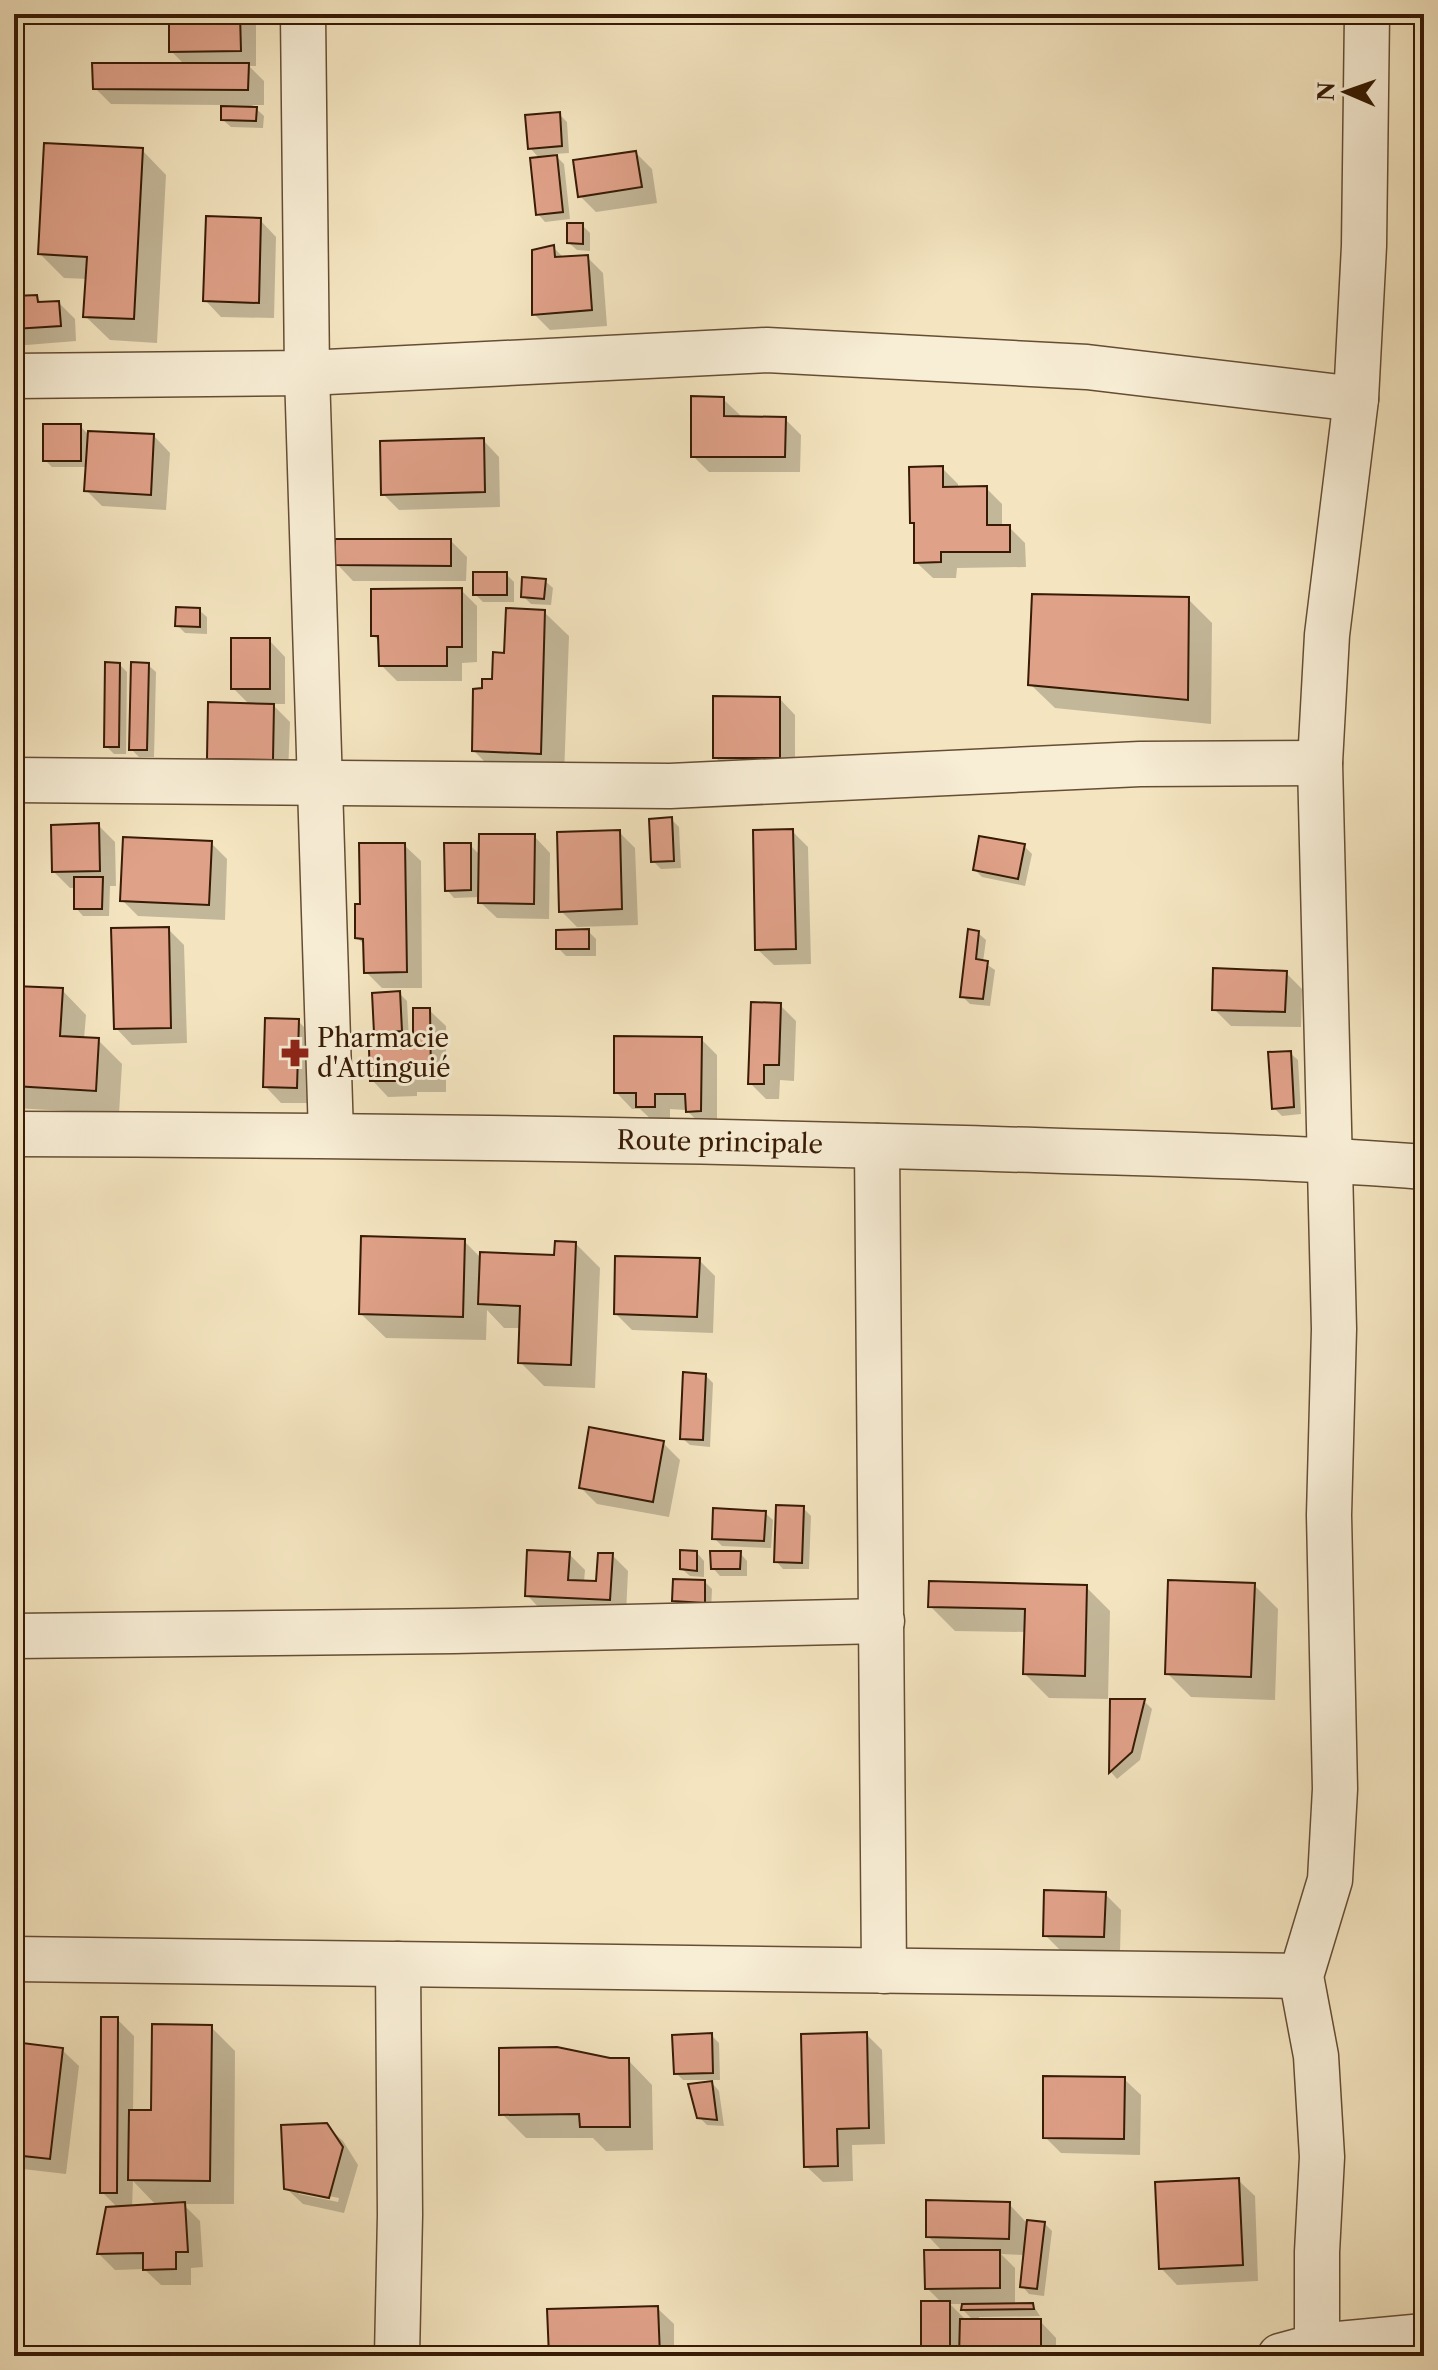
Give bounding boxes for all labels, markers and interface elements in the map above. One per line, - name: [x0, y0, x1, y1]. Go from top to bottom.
- north arrow: [1306, 52, 1386, 132]
- text: N: [1313, 81, 1340, 101]
- place label: Pharmacie d'Attinguié: [317, 1022, 451, 1084]
- pharmacy icon: Pharmacie d'Attinguié: [280, 1038, 310, 1068]
- street label: Route principale: [617, 1124, 823, 1160]

